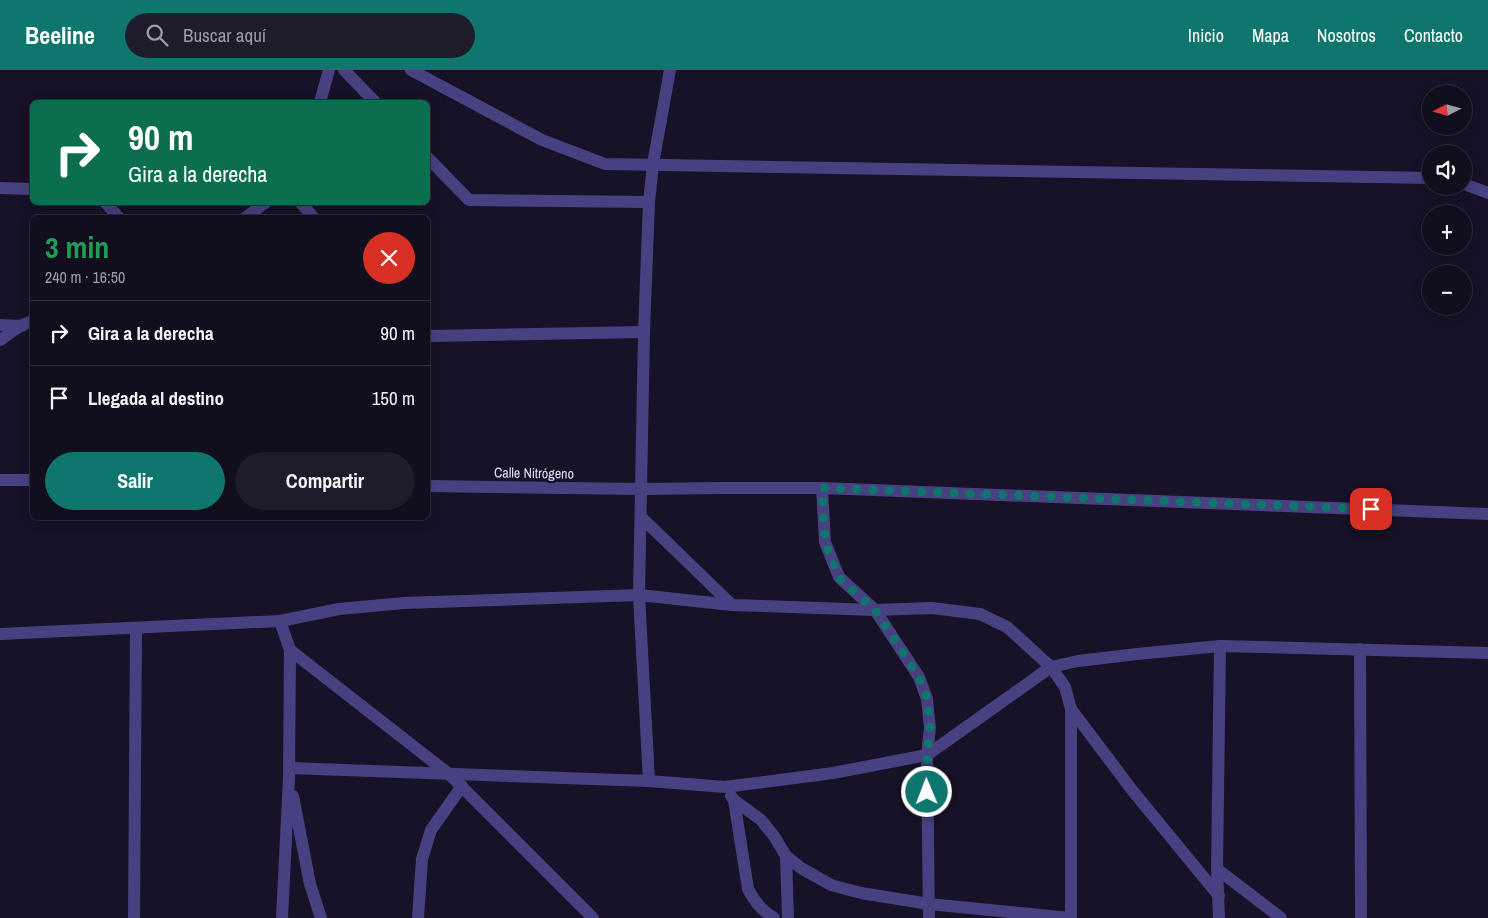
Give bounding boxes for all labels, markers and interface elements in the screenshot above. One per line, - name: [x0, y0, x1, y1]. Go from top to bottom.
- search box: [125, 13, 475, 58]
- text: Beeline: [25, 19, 95, 51]
- icon: search: [143, 21, 171, 49]
- text: Buscar aquí: [183, 22, 266, 48]
- text: Inicio: [1188, 23, 1224, 48]
- text: Mapa: [1252, 23, 1289, 48]
- text: Nosotros: [1317, 23, 1376, 48]
- text: Contacto: [1404, 23, 1463, 48]
- north arrow: [1422, 85, 1472, 135]
- map controls: [1422, 85, 1472, 315]
- text: 90 m: [128, 114, 193, 161]
- icon: right: [45, 120, 110, 185]
- button: sound: [1422, 145, 1472, 195]
- text: Gira a la derecha: [128, 159, 267, 189]
- button: +: [1422, 205, 1472, 255]
- text: 3 min: [45, 227, 109, 267]
- button: close: [363, 232, 415, 284]
- button: −: [1422, 265, 1472, 315]
- text: 240 m · 16:50: [45, 266, 125, 288]
- icon: right: [45, 319, 73, 347]
- text: Gira a la derecha: [88, 320, 214, 346]
- text: 90 m: [380, 320, 415, 346]
- icon: arrive: [45, 384, 73, 412]
- text: Llegada al destino: [88, 385, 224, 411]
- text: 150 m: [372, 385, 415, 411]
- button: Salir: [45, 452, 225, 510]
- button: Compartir: [235, 452, 415, 510]
- street label: Calle Nitrógeno: [494, 463, 574, 483]
- pin: [1350, 488, 1392, 530]
- icon: arrive: [1357, 495, 1385, 523]
- position arrow: [900, 765, 952, 817]

